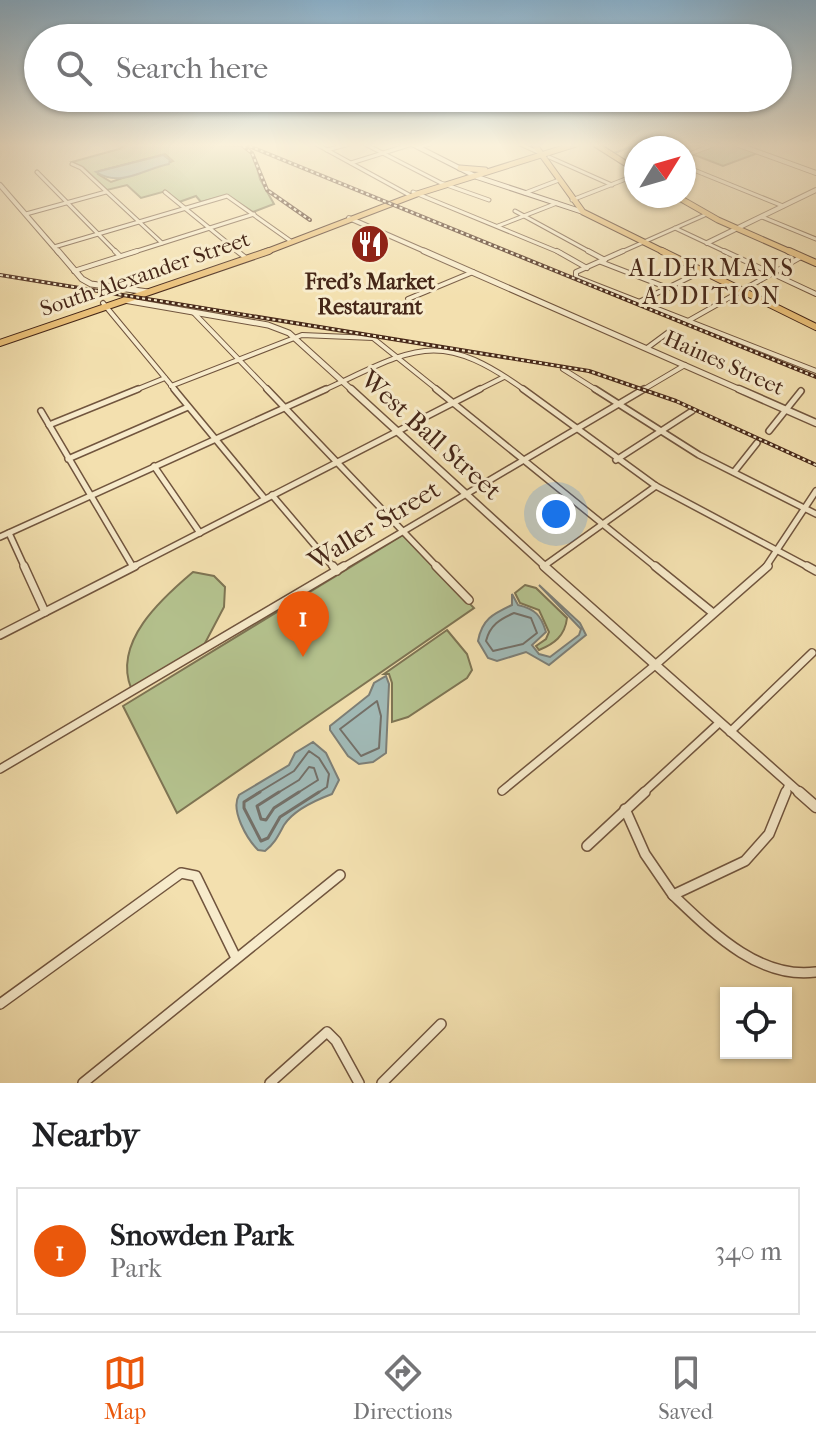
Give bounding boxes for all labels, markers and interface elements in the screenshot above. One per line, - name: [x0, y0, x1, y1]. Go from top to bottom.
- search box: [24, 24, 792, 112]
- icon: search: [52, 46, 96, 90]
- text: Search here: [116, 51, 268, 86]
- north arrow: [624, 136, 696, 208]
- restaurant icon: Fred's Market Restaurant: [349, 223, 391, 265]
- street label: South Alexander Street: [37, 226, 253, 322]
- district label: ALDERMANS ADDITION: [628, 254, 795, 310]
- place label: Fred's Market Restaurant: [304, 269, 436, 320]
- street label: Haines Street: [660, 325, 788, 401]
- street label: West Ball Street: [354, 363, 508, 507]
- street label: Waller Street: [302, 473, 446, 577]
- your location: [536, 494, 576, 534]
- pin: 1: [277, 591, 329, 657]
- map controls: [720, 987, 792, 1059]
- button: locate: [720, 987, 792, 1059]
- text: Nearby: [32, 1115, 139, 1155]
- text: Snowden Park: [110, 1218, 293, 1253]
- text: 1: [55, 1236, 65, 1267]
- text: 340 m: [714, 1236, 782, 1267]
- text: Park: [110, 1253, 162, 1284]
- tab: Map: [103, 1351, 147, 1425]
- tab: Directions: [353, 1351, 452, 1425]
- tab: Saved: [658, 1351, 713, 1425]

